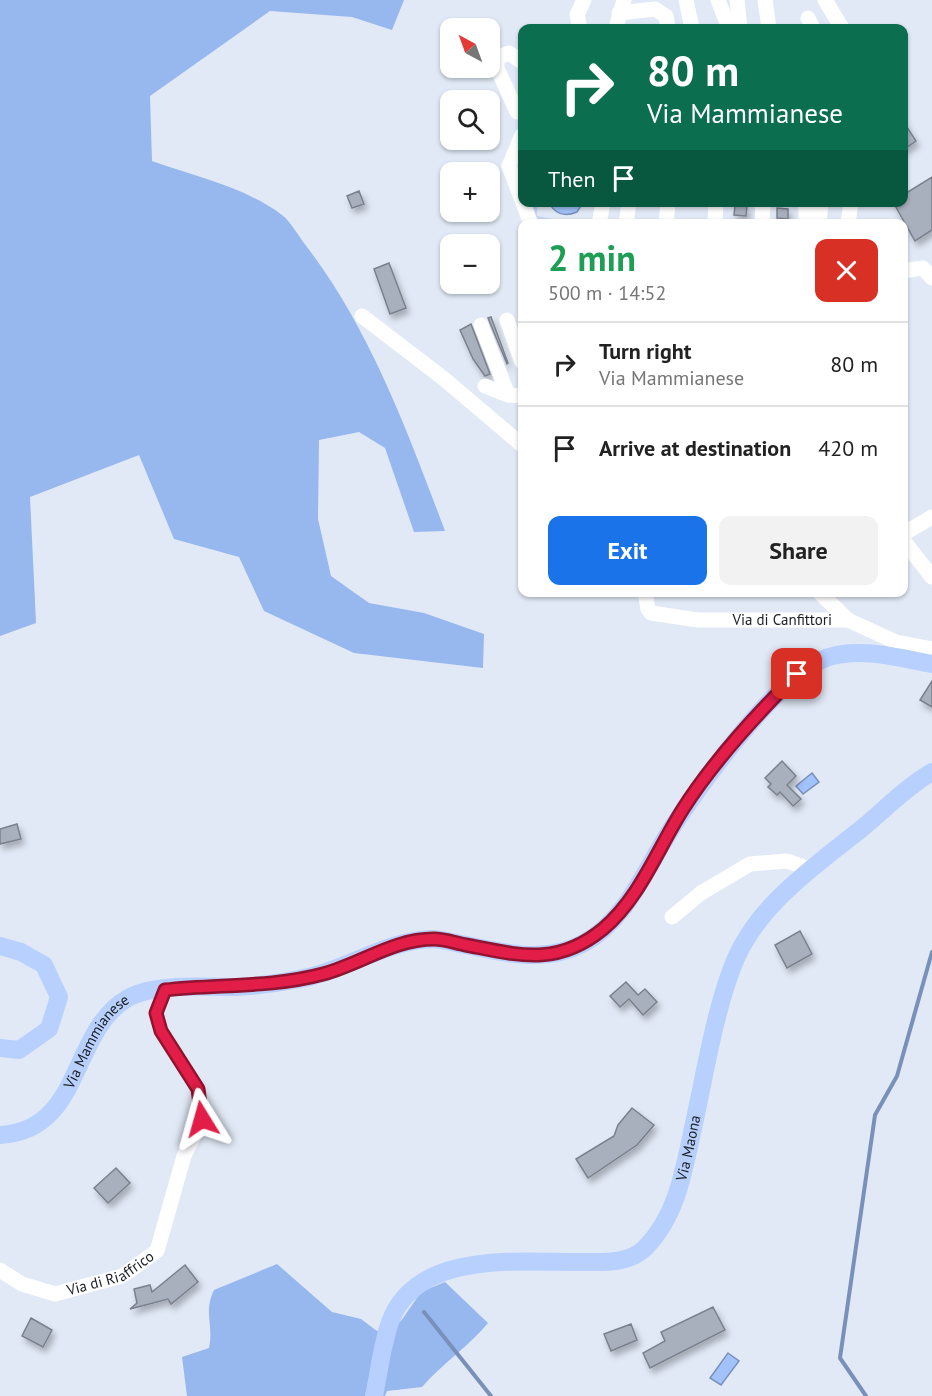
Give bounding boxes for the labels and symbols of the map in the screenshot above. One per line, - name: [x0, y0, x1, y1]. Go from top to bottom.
- north arrow: [440, 18, 500, 78]
- street label: Via di Canfittori: [731, 610, 832, 629]
- pin: [771, 648, 822, 699]
- street label: Via Mammianese: [59, 990, 132, 1093]
- position arrow: [170, 1087, 234, 1151]
- street label: Via Maona: [671, 1113, 705, 1184]
- street label: Via di Riaffrico: [64, 1246, 157, 1300]

